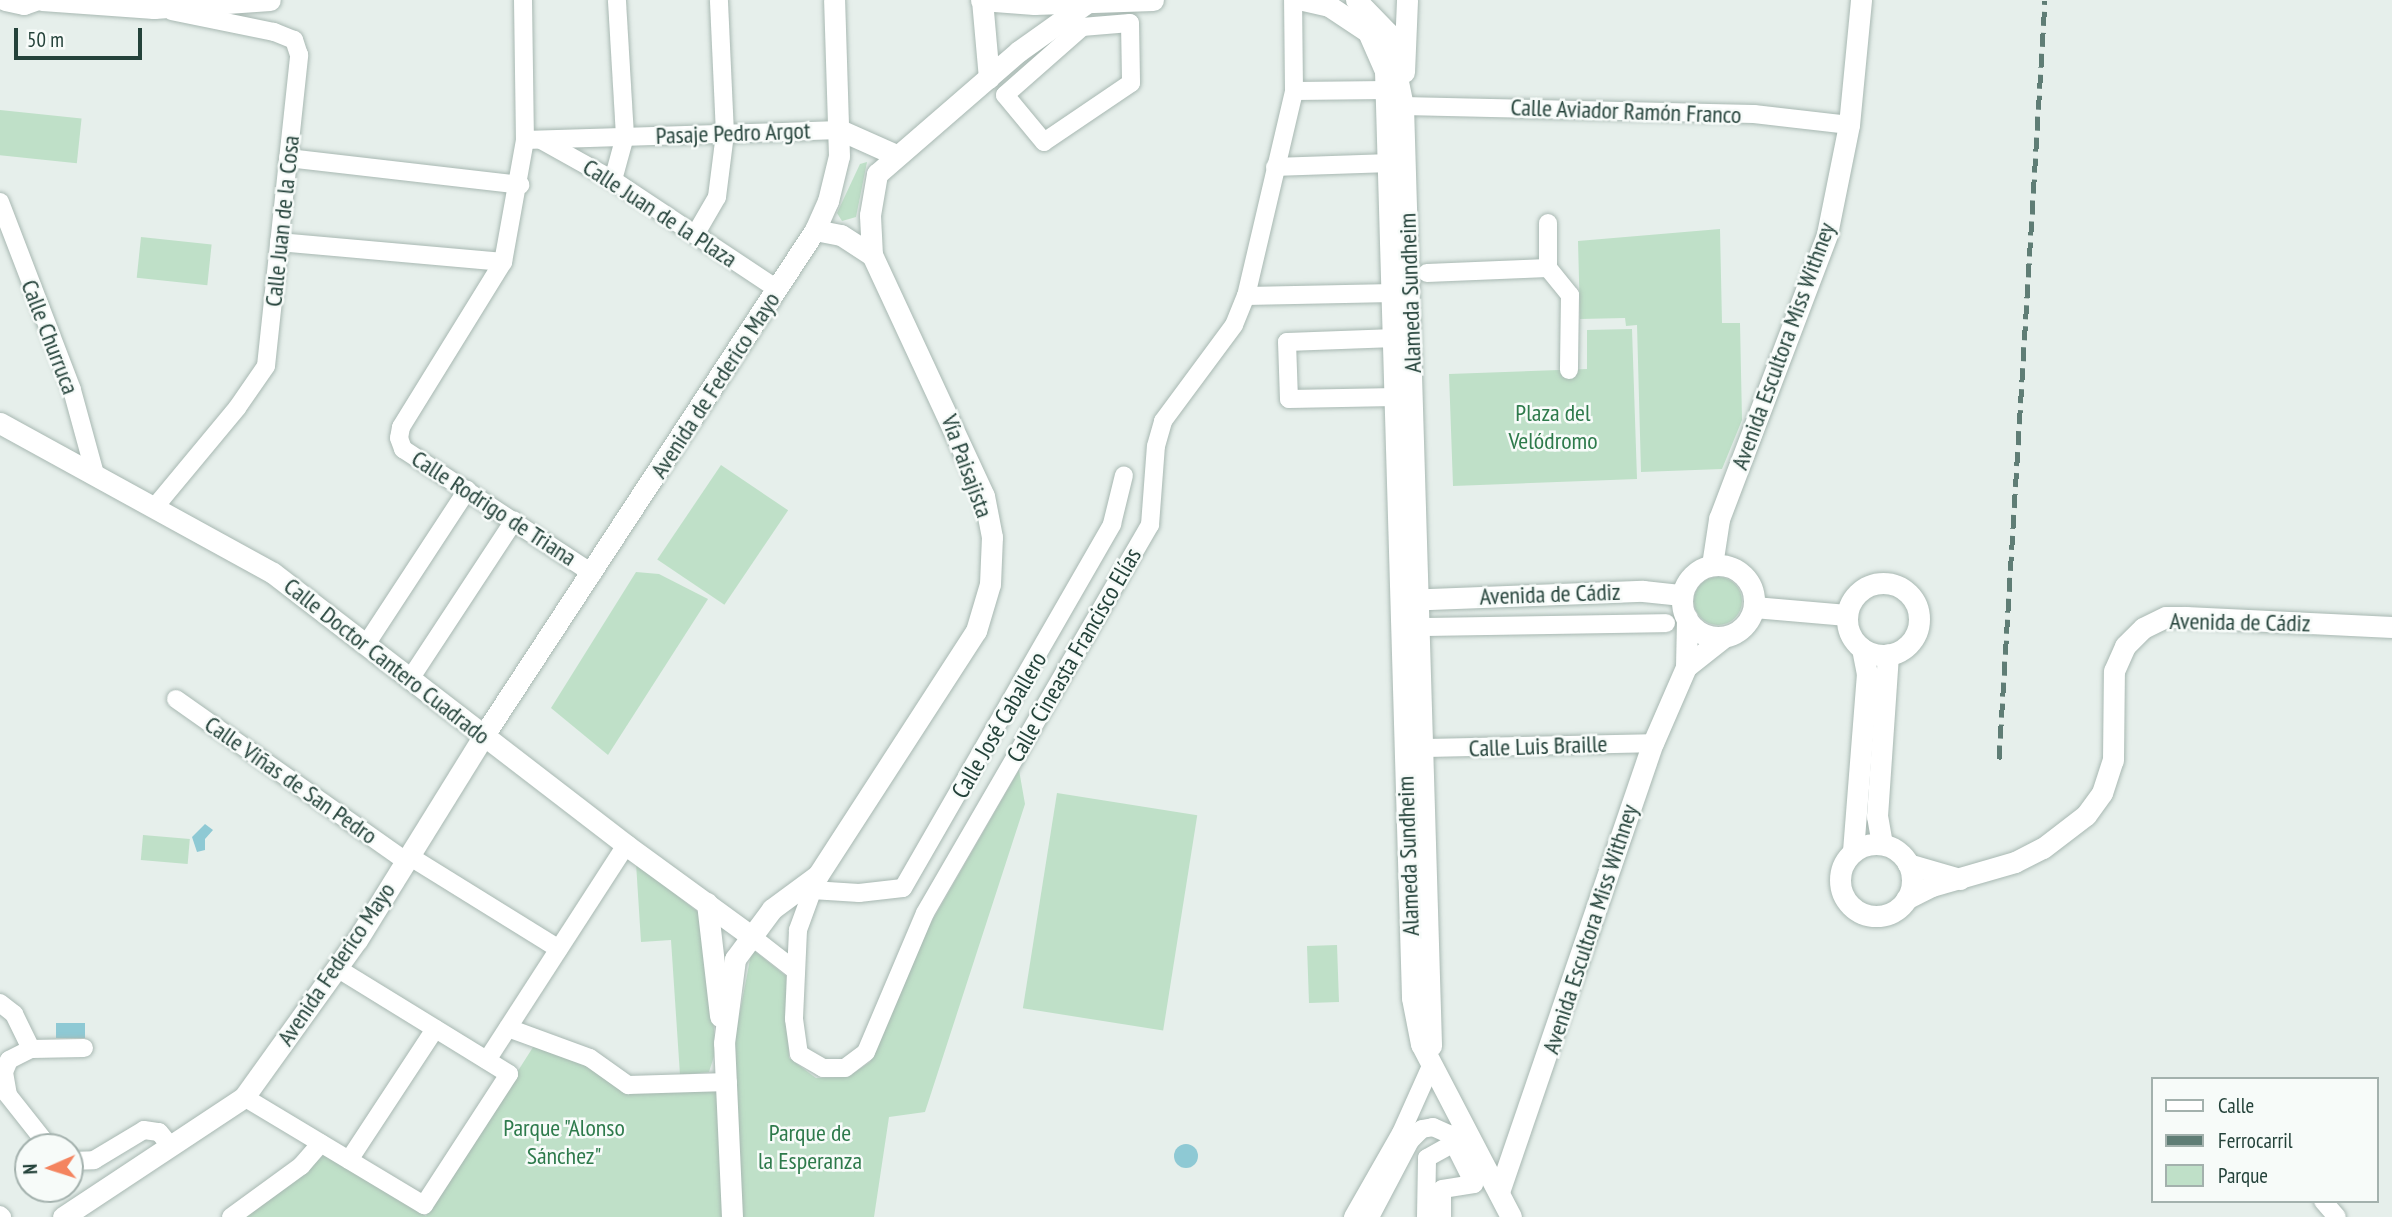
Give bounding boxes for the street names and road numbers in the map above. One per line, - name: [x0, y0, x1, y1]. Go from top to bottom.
- street label: Calle Aviador Ramón Franco: [1510, 93, 1742, 129]
- street label: Pasaje Pedro Argot: [655, 116, 811, 150]
- street label: Calle Juan de la Cosa: [259, 134, 305, 308]
- street label: Calle Juan de la Plaza: [578, 153, 742, 273]
- street label: Alameda Sundheim: [1393, 213, 1427, 373]
- street label: Avenida Escultora Miss Withney: [1725, 218, 1841, 474]
- street label: Calle Churruca: [15, 276, 85, 398]
- street label: Avenida de Federico Mayo: [644, 287, 786, 483]
- street label: Vía Paisajista: [935, 411, 999, 521]
- street label: Calle Rodrigo de Triana: [406, 444, 582, 572]
- street label: Calle Cineasta Francisco Elías: [1001, 543, 1147, 767]
- street label: Calle Doctor Cantero Cuadrado: [278, 572, 496, 750]
- street label: Avenida de Cádiz: [1479, 577, 1621, 611]
- street label: Avenida de Cádiz: [2169, 606, 2311, 638]
- street label: Calle José Caballero: [946, 647, 1052, 803]
- street label: Calle Viñas de San Pedro: [199, 710, 383, 850]
- street label: Calle Luis Braille: [1468, 729, 1608, 763]
- street label: Alameda Sundheim: [1391, 776, 1425, 936]
- street label: Avenida Escultora Miss Withney: [1536, 800, 1644, 1058]
- street label: Avenida Federico Mayo: [271, 877, 401, 1051]

